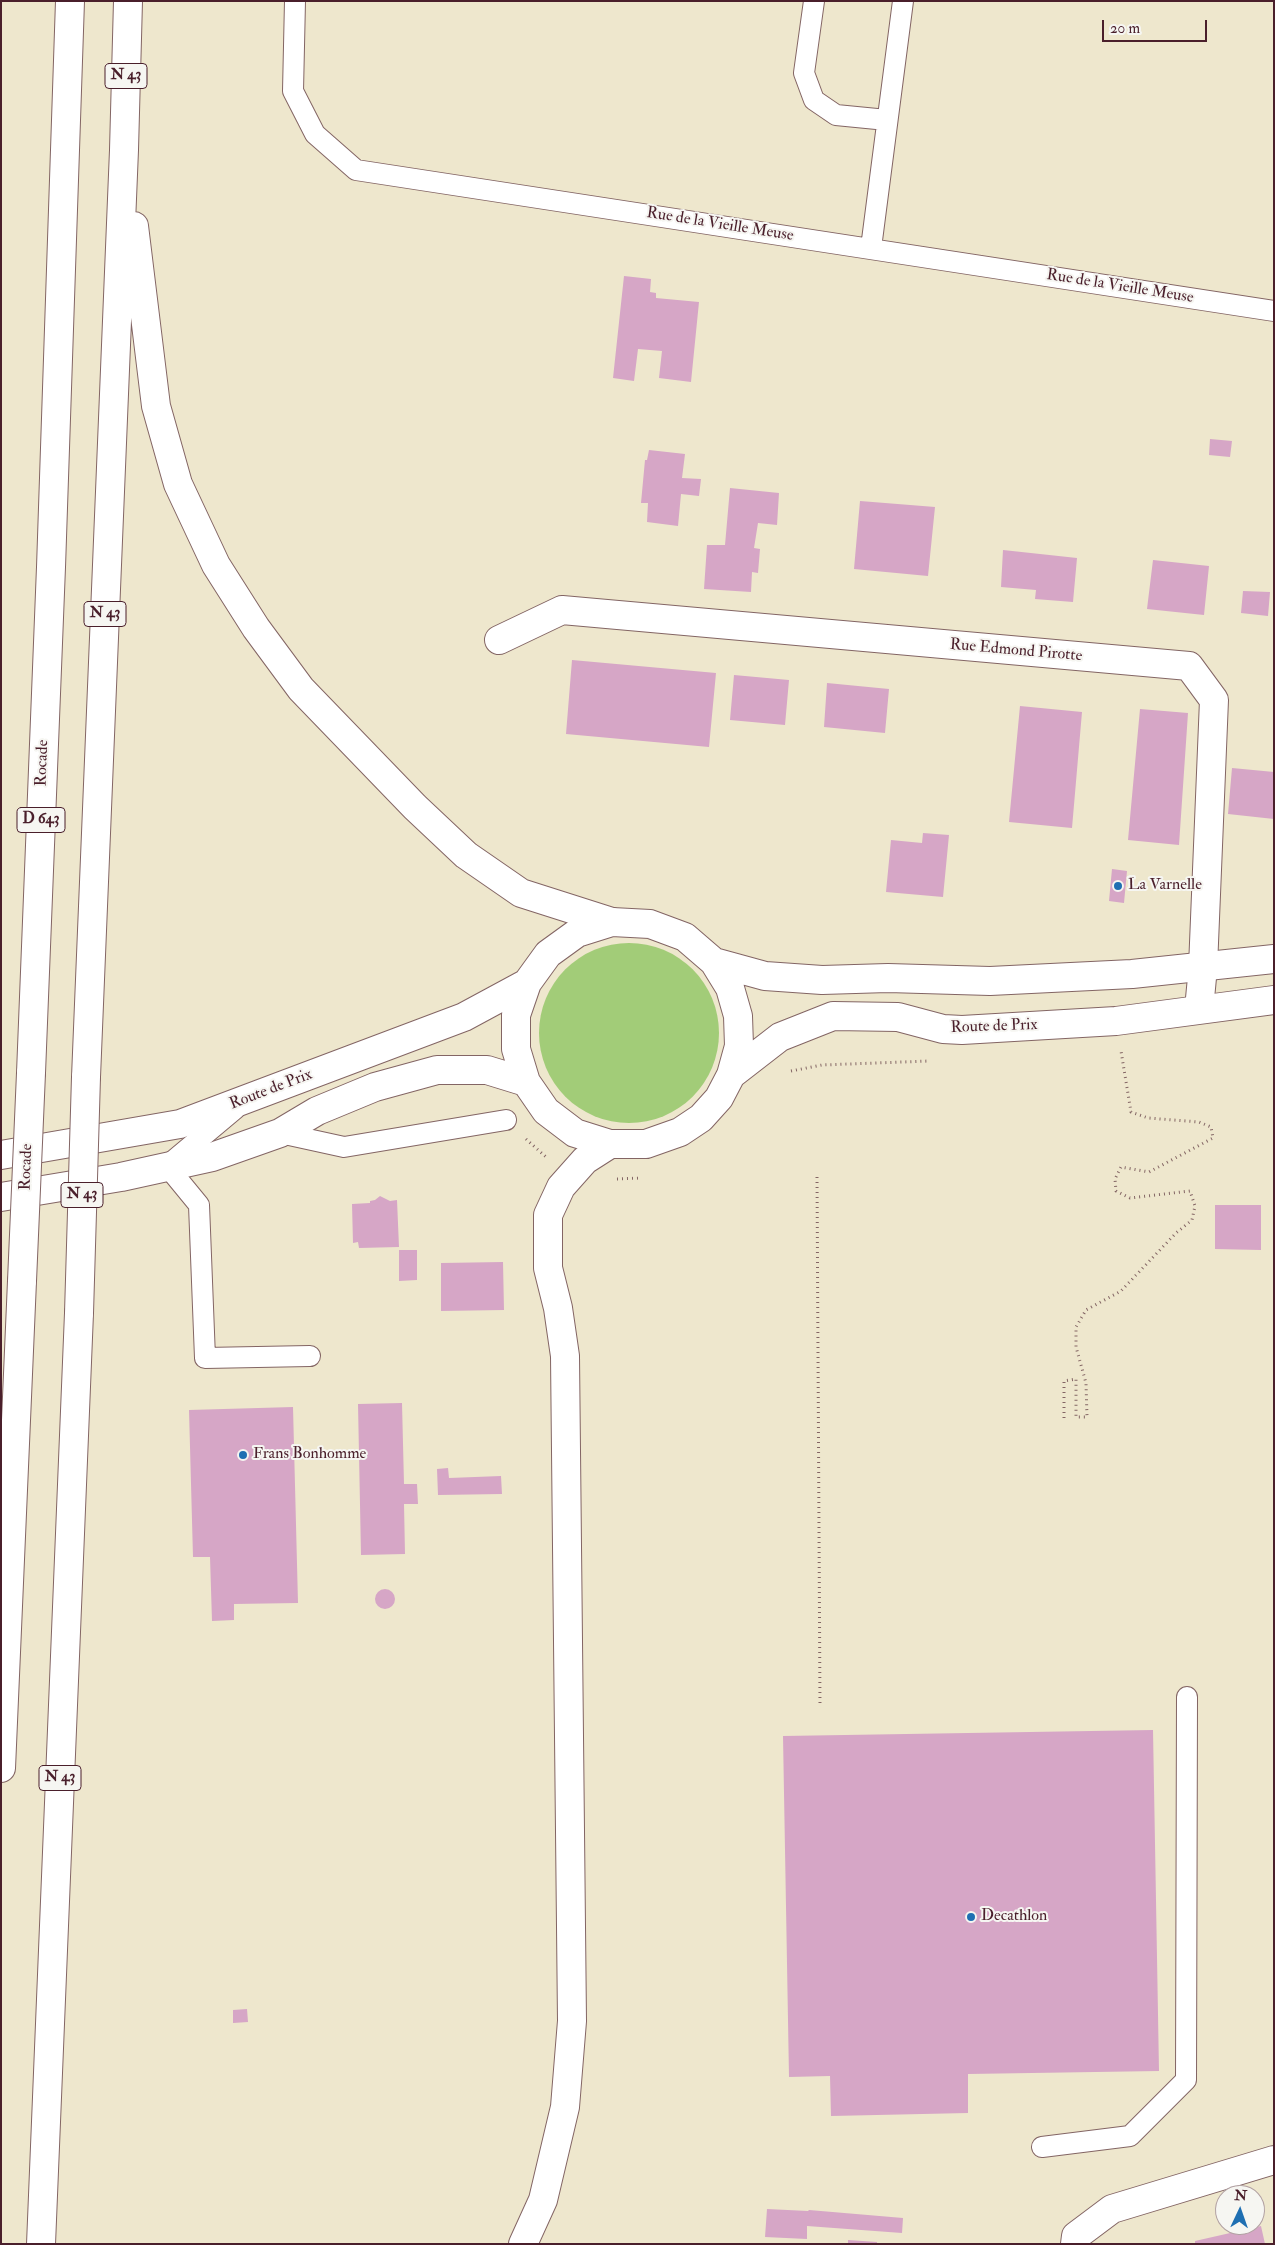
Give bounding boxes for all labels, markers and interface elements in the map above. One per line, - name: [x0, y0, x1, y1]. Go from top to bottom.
- scale bar: [1105, 10, 1210, 42]
- text: 20 m: [1110, 19, 1140, 38]
- road number: N 43: [105, 64, 147, 88]
- street label: Rue de la Vieille Meuse: [645, 204, 795, 246]
- street label: Rue de la Vieille Meuse: [1045, 266, 1195, 308]
- road number: N 43: [84, 602, 126, 626]
- street label: Rue Edmond Pirotte: [949, 636, 1083, 666]
- street label: Rocade: [33, 739, 53, 787]
- road number: D 643: [17, 808, 65, 832]
- place label: La Varnelle: [1128, 876, 1202, 896]
- marker: La Varnelle: [1112, 880, 1124, 892]
- street label: Route de Prix: [950, 1016, 1038, 1038]
- street label: Route de Prix: [227, 1065, 315, 1115]
- street label: Rocade: [17, 1143, 37, 1191]
- road number: N 43: [61, 1182, 103, 1208]
- place label: Frans Bonhomme: [253, 1445, 366, 1465]
- marker: Frans Bonhomme: [237, 1449, 249, 1461]
- road number: N 43: [39, 1766, 81, 1790]
- place label: Decathlon: [981, 1907, 1047, 1927]
- marker: Decathlon: [965, 1911, 977, 1923]
- north arrow: [1215, 2185, 1265, 2235]
- text: N: [1234, 2187, 1247, 2204]

